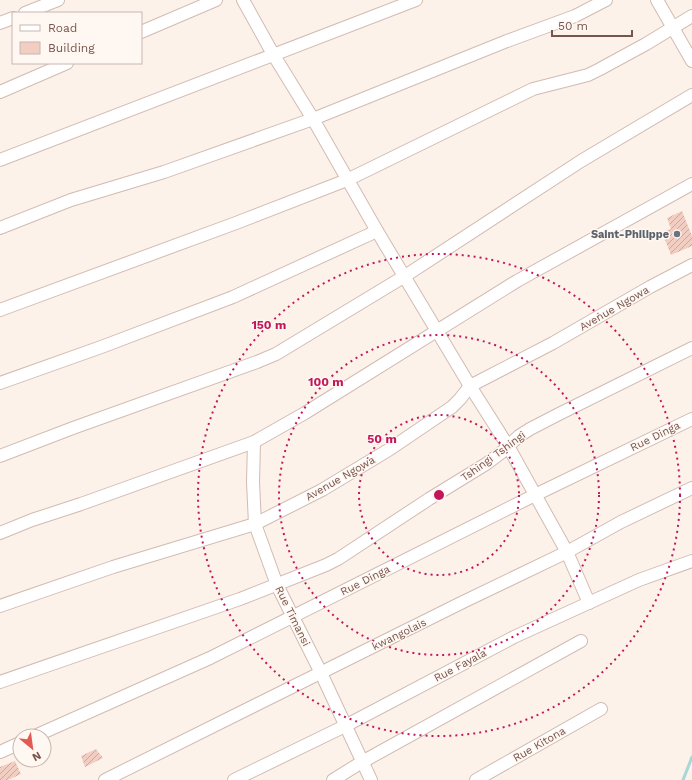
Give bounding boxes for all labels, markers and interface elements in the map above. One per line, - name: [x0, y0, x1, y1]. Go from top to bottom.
- legend: [12, 12, 142, 64]
- scale bar: [552, 12, 632, 38]
- text: 50 m: [558, 19, 588, 33]
- text: Road: [48, 21, 77, 35]
- text: Building: [48, 41, 95, 55]
- place label: Saint-Philippe: [591, 228, 669, 241]
- marker: Saint-Philippe: [672, 229, 682, 239]
- street label: Avenue Ngowa: [577, 283, 651, 334]
- text: 150 m: [252, 318, 286, 332]
- text: 100 m: [308, 375, 344, 389]
- street label: Rue Dinga: [628, 419, 682, 454]
- street label: Tshingi Tshingi: [458, 429, 528, 484]
- text: 50 m: [367, 432, 397, 446]
- street label: Avenue Ngowa: [303, 453, 377, 504]
- centre of rings: [432, 488, 446, 502]
- street label: Rue Dinga: [338, 562, 392, 598]
- street label: Rue Timansi: [272, 584, 313, 649]
- street label: kwangolais: [370, 616, 429, 653]
- street label: Rue Fayala: [432, 646, 489, 685]
- street label: Rue Kitona: [511, 724, 568, 765]
- north arrow: [12, 728, 52, 768]
- text: N: [30, 749, 43, 764]

